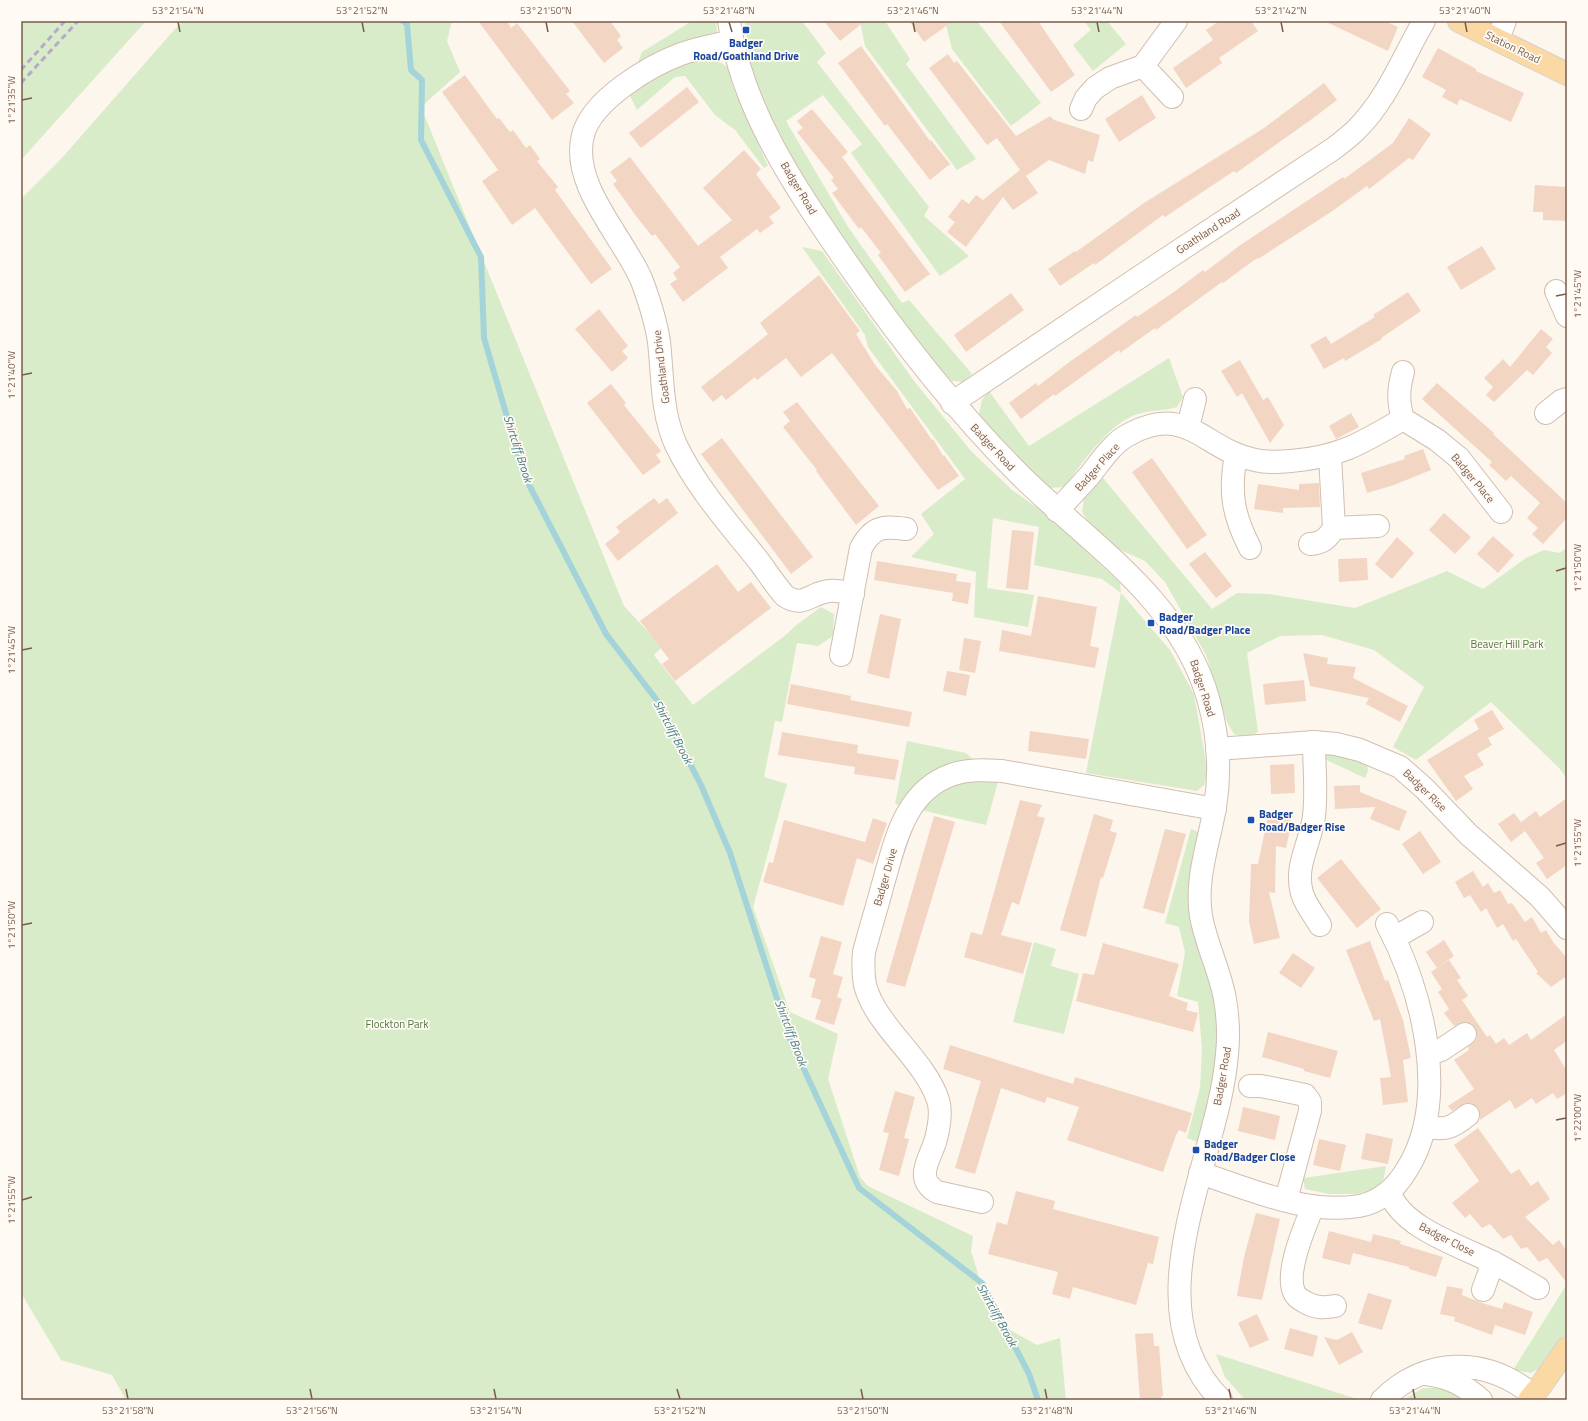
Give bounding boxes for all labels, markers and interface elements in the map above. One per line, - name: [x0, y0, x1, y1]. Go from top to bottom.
- text: 53°21'54"N: [152, 3, 204, 18]
- text: 53°21'52"N: [336, 3, 388, 18]
- text: 53°21'50"N: [520, 3, 572, 18]
- text: 53°21'48"N: [703, 3, 755, 18]
- text: 53°21'46"N: [887, 3, 939, 18]
- text: 53°21'44"N: [1071, 3, 1123, 18]
- text: 53°21'42"N: [1255, 3, 1307, 18]
- text: 53°21'40"N: [1439, 3, 1491, 18]
- marker: Badger Road/Goathland Drive: [741, 25, 751, 35]
- street label: Station Road: [1483, 27, 1543, 67]
- place label: Badger Road/Goathland Drive: [693, 35, 799, 64]
- text: 1°21'35"W: [4, 76, 19, 124]
- street label: Badger Road: [777, 158, 821, 218]
- street label: Goathland Road: [1173, 204, 1243, 258]
- text: 1°21'45"W: [1570, 270, 1585, 318]
- street label: Goathland Drive: [648, 329, 673, 405]
- text: 1°21'40"W: [4, 351, 19, 399]
- water label: Shirtcliff Brook: [499, 413, 539, 487]
- street label: Badger Road: [967, 420, 1019, 474]
- street label: Badger Place: [1071, 439, 1123, 495]
- street label: Badger Place: [1447, 450, 1499, 507]
- text: 1°21'50"W: [1570, 544, 1585, 592]
- place label: Badger Road/Badger Place: [1159, 609, 1251, 638]
- marker: Badger Road/Badger Place: [1146, 618, 1156, 628]
- text: 1°21'45"W: [4, 626, 19, 674]
- park label: Beaver Hill Park: [1470, 636, 1544, 652]
- street label: Badger Road: [1186, 657, 1220, 719]
- water label: Shirtcliff Brook: [649, 696, 699, 768]
- street label: Badger Rise: [1400, 765, 1451, 815]
- place label: Badger Road/Badger Rise: [1259, 806, 1346, 835]
- marker: Badger Road/Badger Rise: [1246, 815, 1256, 825]
- text: 1°21'55"W: [1570, 819, 1585, 867]
- street label: Badger Drive: [869, 846, 901, 908]
- text: 1°21'50"W: [4, 901, 19, 949]
- water label: Shirtcliff Brook: [770, 997, 813, 1070]
- park label: Flockton Park: [365, 1016, 429, 1032]
- street label: Badger Road: [1209, 1045, 1235, 1107]
- text: 1°22'00"W: [1570, 1094, 1585, 1142]
- place label: Badger Road/Badger Close: [1204, 1136, 1296, 1165]
- marker: Badger Road/Badger Close: [1191, 1145, 1201, 1155]
- text: 1°21'55"W: [4, 1176, 19, 1224]
- street label: Badger Close: [1416, 1218, 1478, 1260]
- water label: Shirtcliff Brook: [972, 1280, 1023, 1351]
- text: 53°21'58"N: [102, 1403, 154, 1418]
- text: 53°21'56"N: [286, 1403, 338, 1418]
- text: 53°21'54"N: [470, 1403, 522, 1418]
- text: 53°21'52"N: [654, 1403, 706, 1418]
- text: 53°21'50"N: [837, 1403, 889, 1418]
- text: 53°21'48"N: [1021, 1403, 1073, 1418]
- text: 53°21'46"N: [1205, 1403, 1257, 1418]
- text: 53°21'44"N: [1389, 1403, 1441, 1418]

